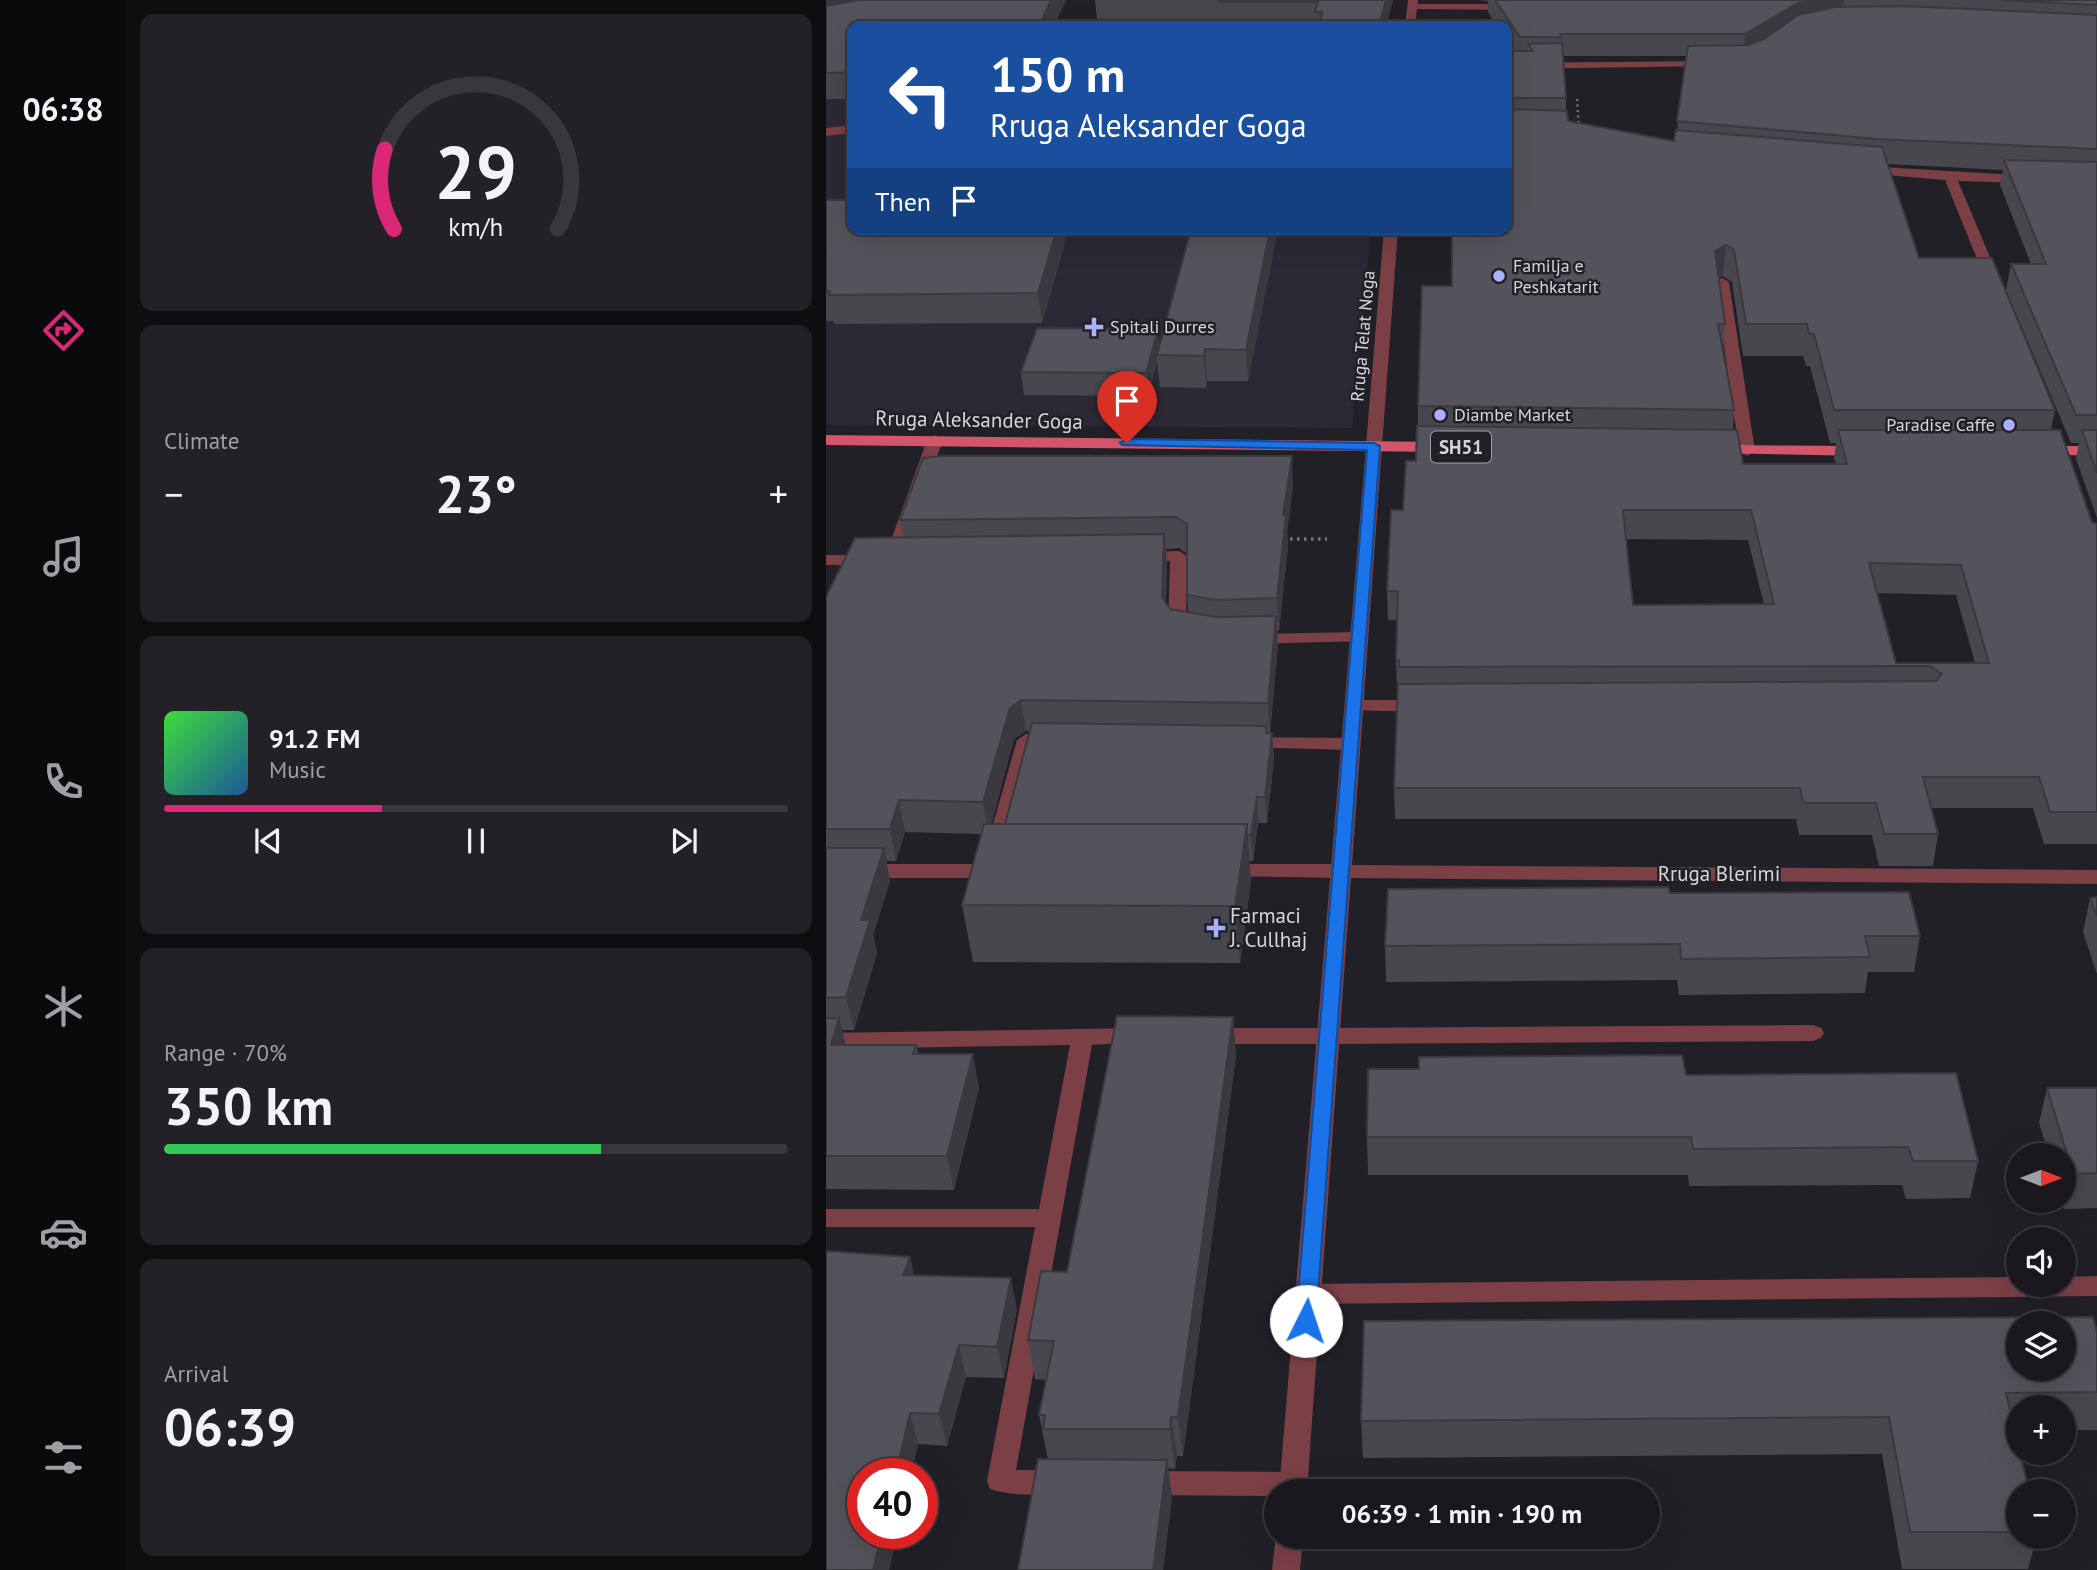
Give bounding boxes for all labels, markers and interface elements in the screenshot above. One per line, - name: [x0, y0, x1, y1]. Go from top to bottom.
- text: 150 m: [990, 42, 1125, 106]
- icon: left: [875, 49, 966, 140]
- text: 06:38: [22, 88, 104, 130]
- text: Rruga Aleksander Goga: [990, 104, 1307, 146]
- text: 29: [435, 125, 517, 219]
- icon: arrive: [945, 182, 983, 220]
- text: Then: [875, 185, 931, 218]
- text: km/h: [449, 210, 503, 242]
- place label: Familja e Peshkatarit: [1513, 254, 1599, 298]
- marker: Familja e Peshkatarit: [1491, 268, 1507, 284]
- street label: Rruga Telat Noga: [1345, 269, 1380, 402]
- icon: directions: [39, 306, 88, 355]
- place label: Spitali Durres: [1110, 315, 1214, 338]
- marker: Spitali Durres: [1084, 317, 1104, 337]
- pin: [1097, 371, 1157, 443]
- icon: arrive: [1108, 382, 1146, 420]
- place label: Diambe Market: [1454, 403, 1571, 426]
- street label: Rruga Aleksander Goga: [875, 404, 1083, 435]
- marker: Diambe Market: [1432, 407, 1448, 423]
- place label: Paradise Caffe: [1886, 413, 1995, 436]
- marker: Paradise Caffe: [2001, 417, 2017, 433]
- text: Climate: [164, 426, 239, 455]
- road number: SH51: [1431, 432, 1491, 462]
- text: 23°: [435, 460, 517, 527]
- text: −: [164, 469, 183, 518]
- text: +: [769, 469, 788, 518]
- icon: music: [39, 532, 88, 581]
- text: 91.2 FM: [269, 722, 360, 755]
- text: Music: [269, 755, 326, 784]
- icon: phone: [39, 757, 88, 806]
- icon: previous: [249, 822, 287, 860]
- icon: pause: [457, 822, 495, 860]
- icon: next: [665, 822, 703, 860]
- street label: Rruga Blerimi: [1658, 860, 1780, 887]
- place label: Farmaci J. Cullhaj: [1229, 902, 1307, 953]
- marker: Farmaci J. Cullhaj: [1208, 920, 1224, 936]
- icon: climate: [39, 982, 88, 1031]
- text: Range · 70%: [164, 1038, 287, 1067]
- text: 350 km: [164, 1072, 333, 1139]
- north arrow: [2006, 1143, 2076, 1213]
- map controls: [2006, 1143, 2076, 1549]
- icon: car: [39, 1208, 88, 1257]
- button: sound: [2006, 1227, 2076, 1297]
- position arrow: [1269, 1284, 1343, 1358]
- button: layers: [2006, 1311, 2076, 1381]
- text: Arrival: [164, 1359, 228, 1388]
- text: 06:39: [164, 1393, 296, 1460]
- button: +: [2006, 1395, 2076, 1465]
- icon: filters: [39, 1433, 88, 1482]
- speed limit sign: 40: [847, 1458, 938, 1549]
- button: −: [2006, 1479, 2076, 1549]
- text: 06:39 · 1 min · 190 m: [1342, 1497, 1582, 1530]

